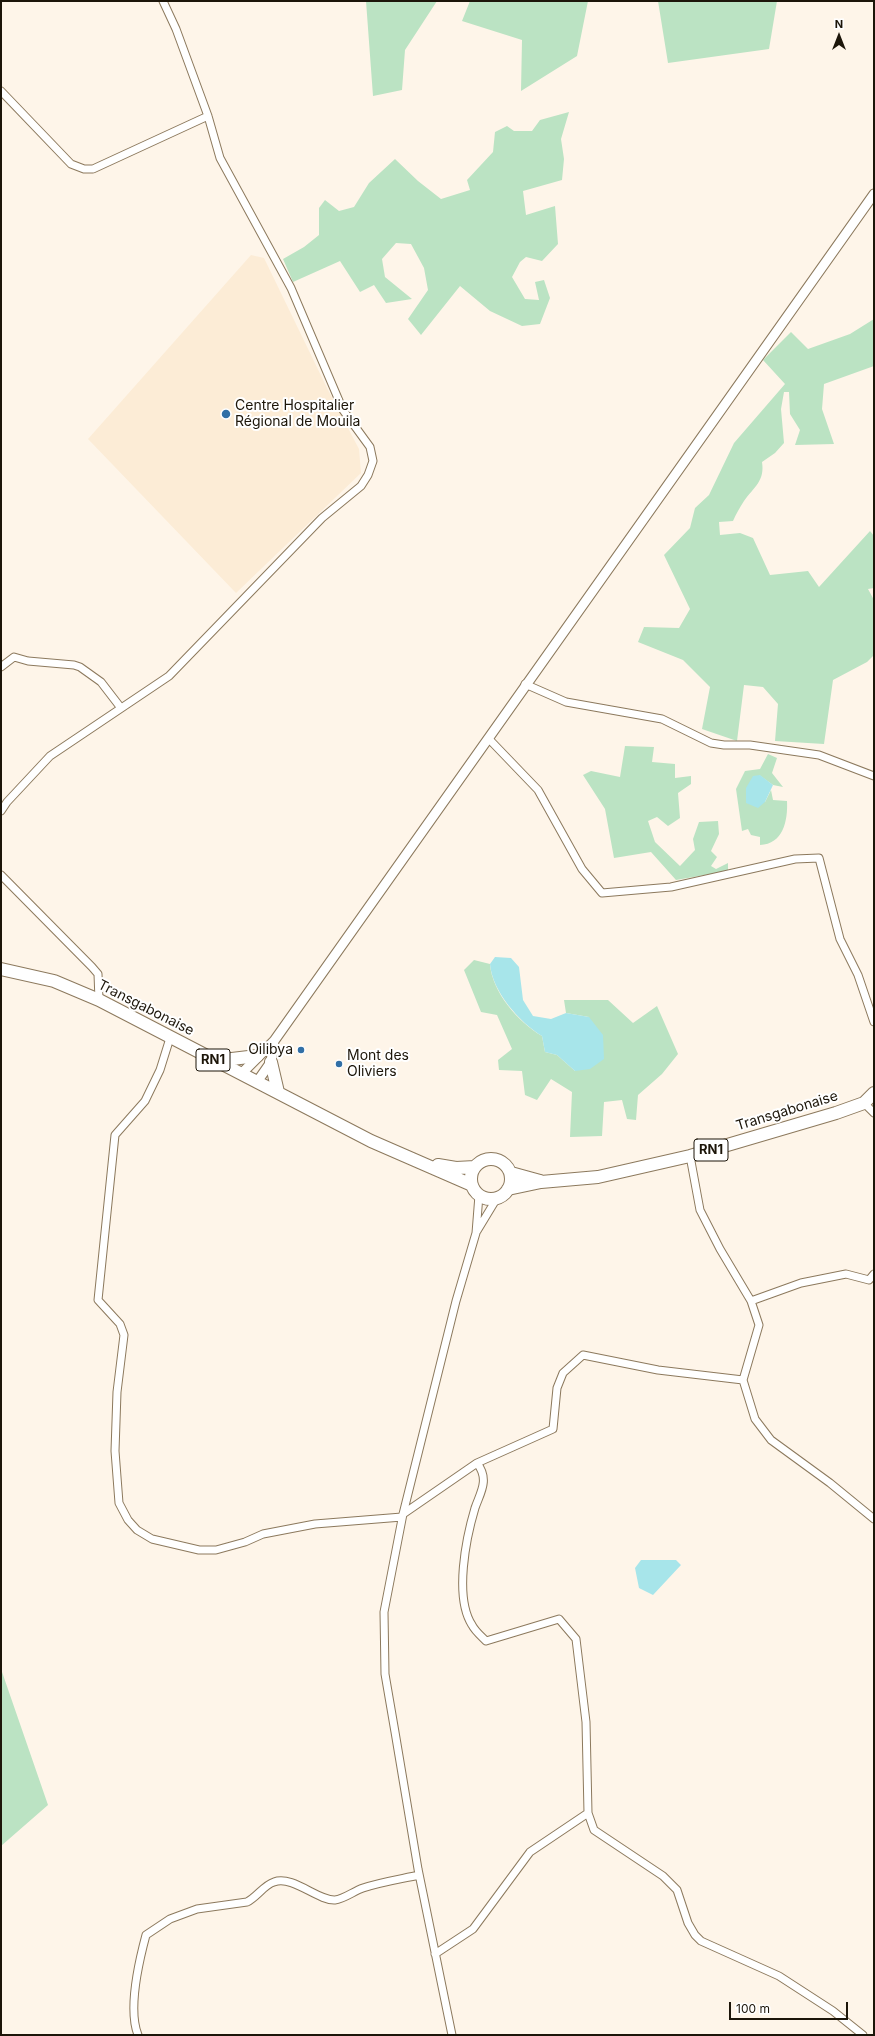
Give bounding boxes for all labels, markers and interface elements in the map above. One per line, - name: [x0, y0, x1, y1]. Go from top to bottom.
- north arrow: [819, 16, 859, 56]
- text: N: [835, 17, 843, 31]
- place label: Centre Hospitalier Régional de Mouila: [235, 398, 360, 430]
- marker: Centre Hospitalier Régional de Mouila: [220, 408, 232, 420]
- street label: Transgabonaise: [95, 977, 197, 1039]
- place label: Oilibya: [248, 1042, 293, 1058]
- marker: Oilibya: [296, 1045, 306, 1055]
- place label: Mont des Oliviers: [347, 1048, 409, 1080]
- road number: RN1: [196, 1049, 230, 1071]
- marker: Mont des Oliviers: [334, 1059, 344, 1069]
- street label: Transgabonaise: [734, 1088, 840, 1134]
- road number: RN1: [694, 1139, 728, 1161]
- scale bar: [731, 1994, 850, 2020]
- text: 100 m: [736, 2001, 770, 2016]

